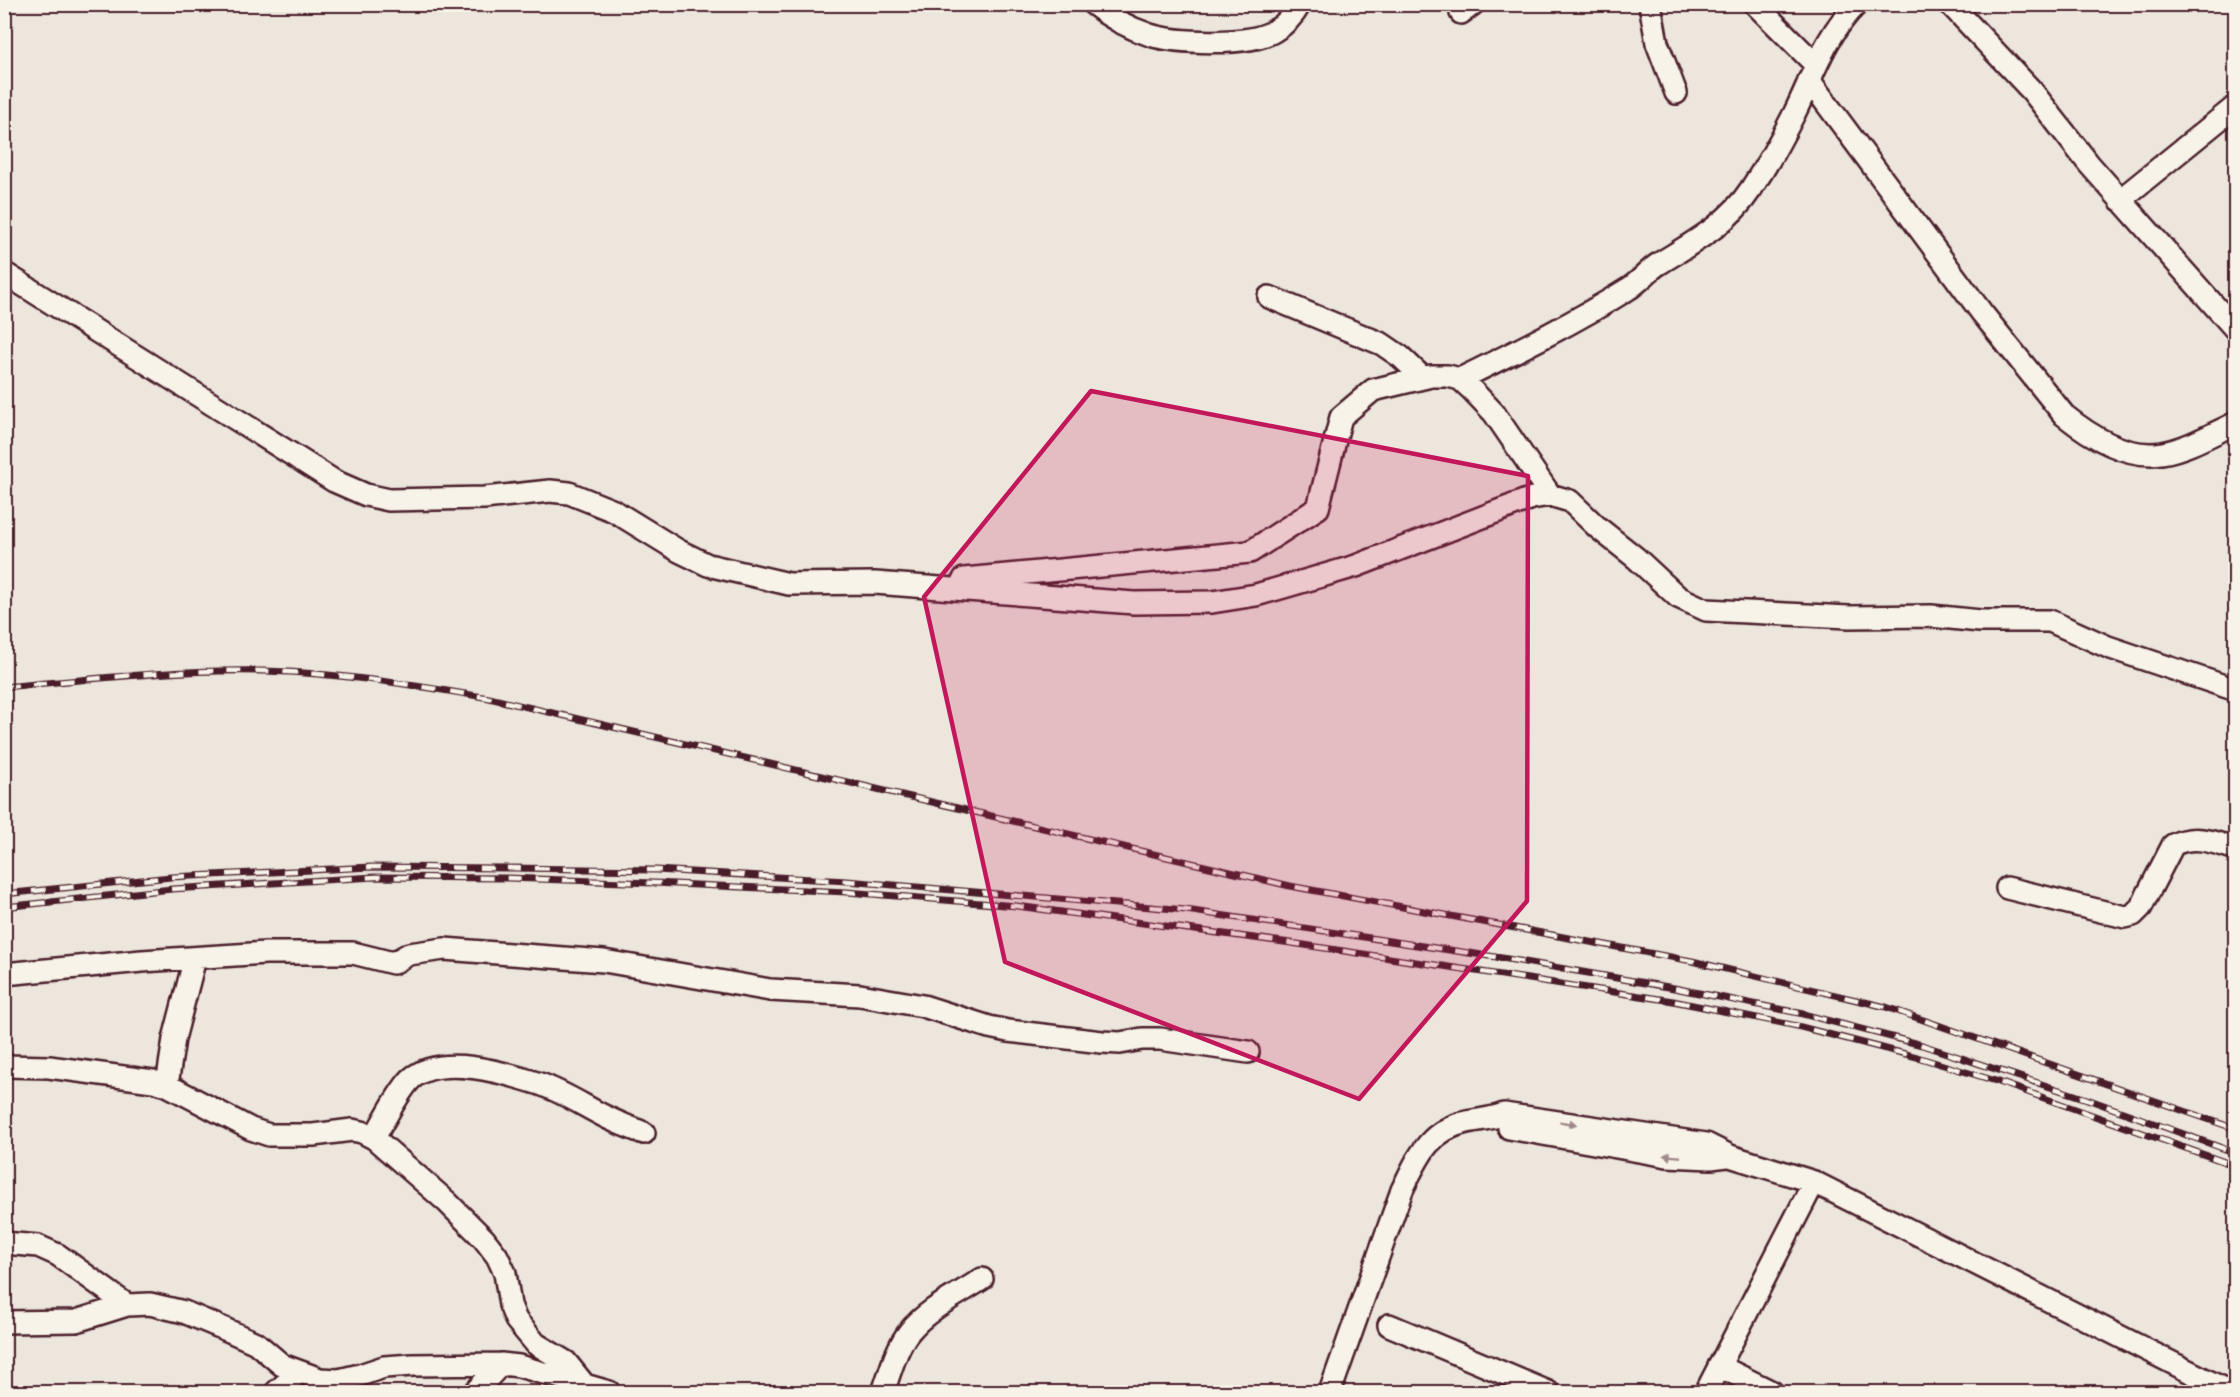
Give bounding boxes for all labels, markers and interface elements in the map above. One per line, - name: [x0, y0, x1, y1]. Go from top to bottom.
- one-way arrow: [1559, 1119, 1578, 1128]
- one-way arrow: [1663, 1151, 1682, 1161]

